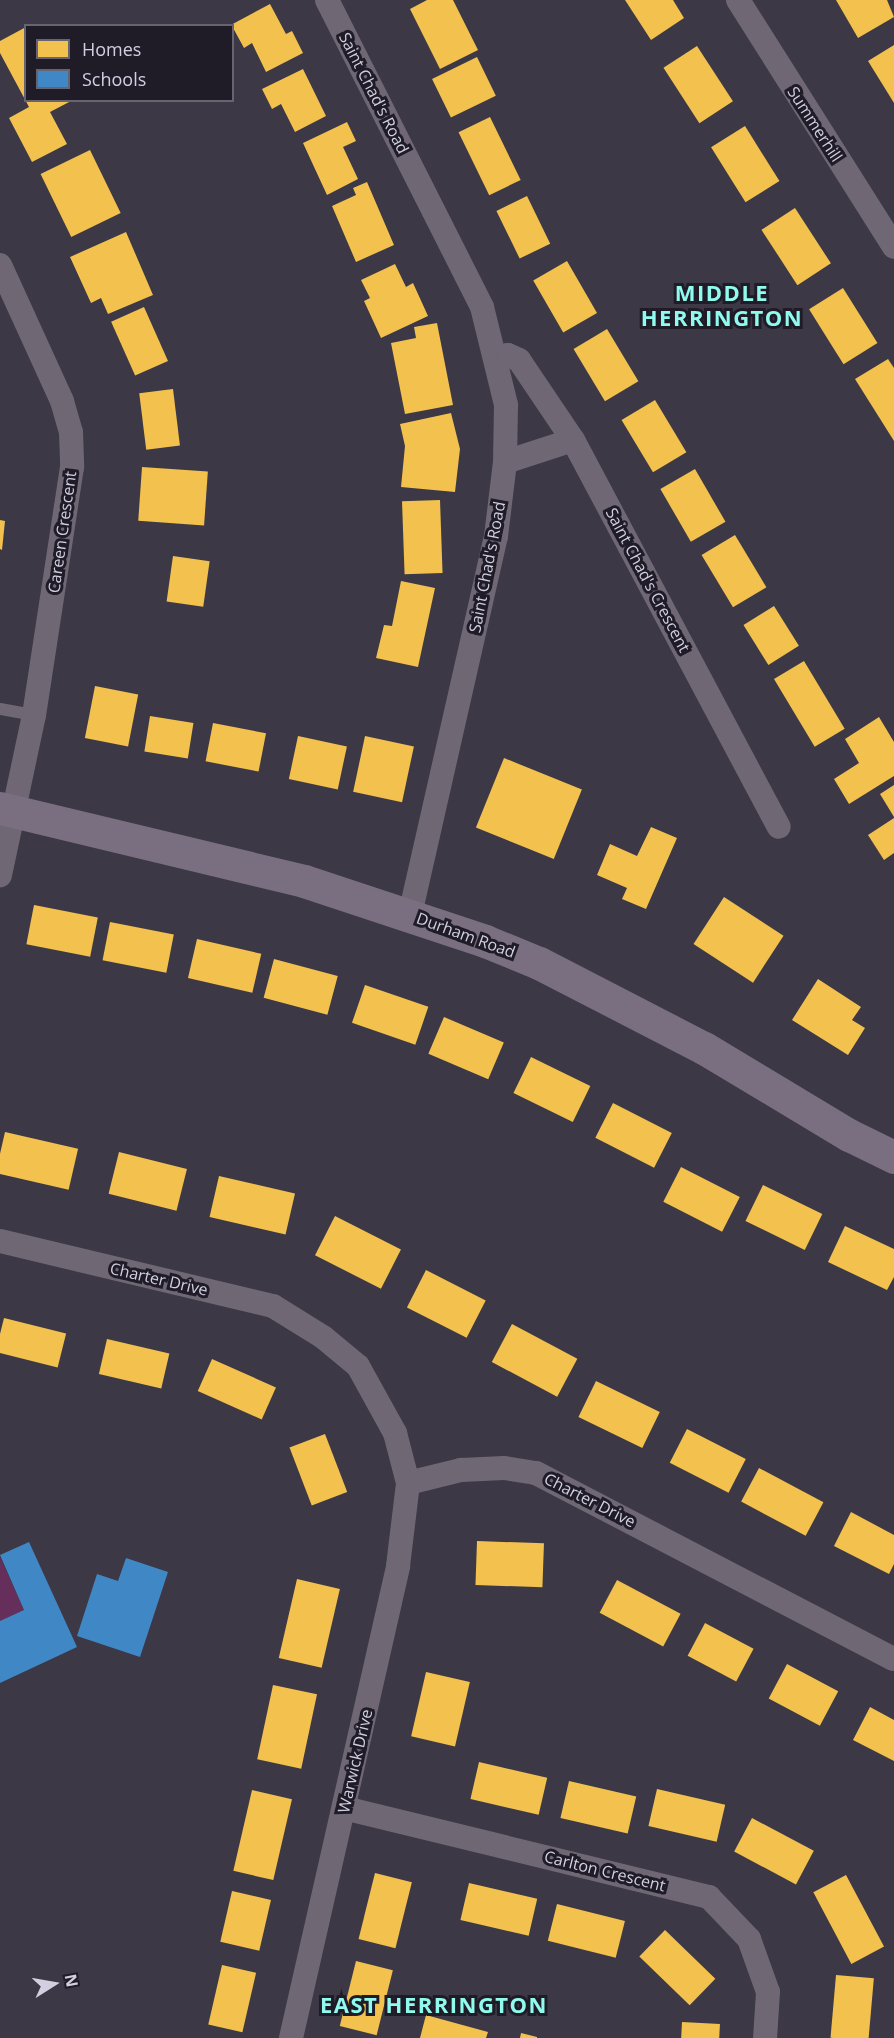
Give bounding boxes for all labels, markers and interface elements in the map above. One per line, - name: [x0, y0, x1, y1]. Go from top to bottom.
- legend: [24, 24, 234, 102]
- street label: Saint Chad's Road: [335, 29, 413, 157]
- text: Homes: [82, 37, 141, 61]
- text: Schools: [82, 67, 146, 91]
- street label: Summerhill: [784, 83, 846, 165]
- district label: MIDDLE HERRINGTON: [641, 279, 803, 330]
- street label: Careen Crescent: [44, 470, 80, 594]
- street label: Saint Chad's Road: [465, 500, 509, 634]
- street label: Saint Chad's Crescent: [602, 505, 694, 655]
- street label: Durham Road: [414, 908, 518, 962]
- street label: Charter Drive: [108, 1258, 210, 1300]
- street label: Charter Drive: [541, 1469, 639, 1531]
- street label: Warwick Drive: [334, 1707, 376, 1815]
- street label: Carlton Crescent: [542, 1847, 668, 1895]
- north arrow: [24, 1954, 84, 2014]
- text: N: [60, 1972, 84, 1989]
- district label: EAST HERRINGTON: [320, 1992, 548, 2018]

